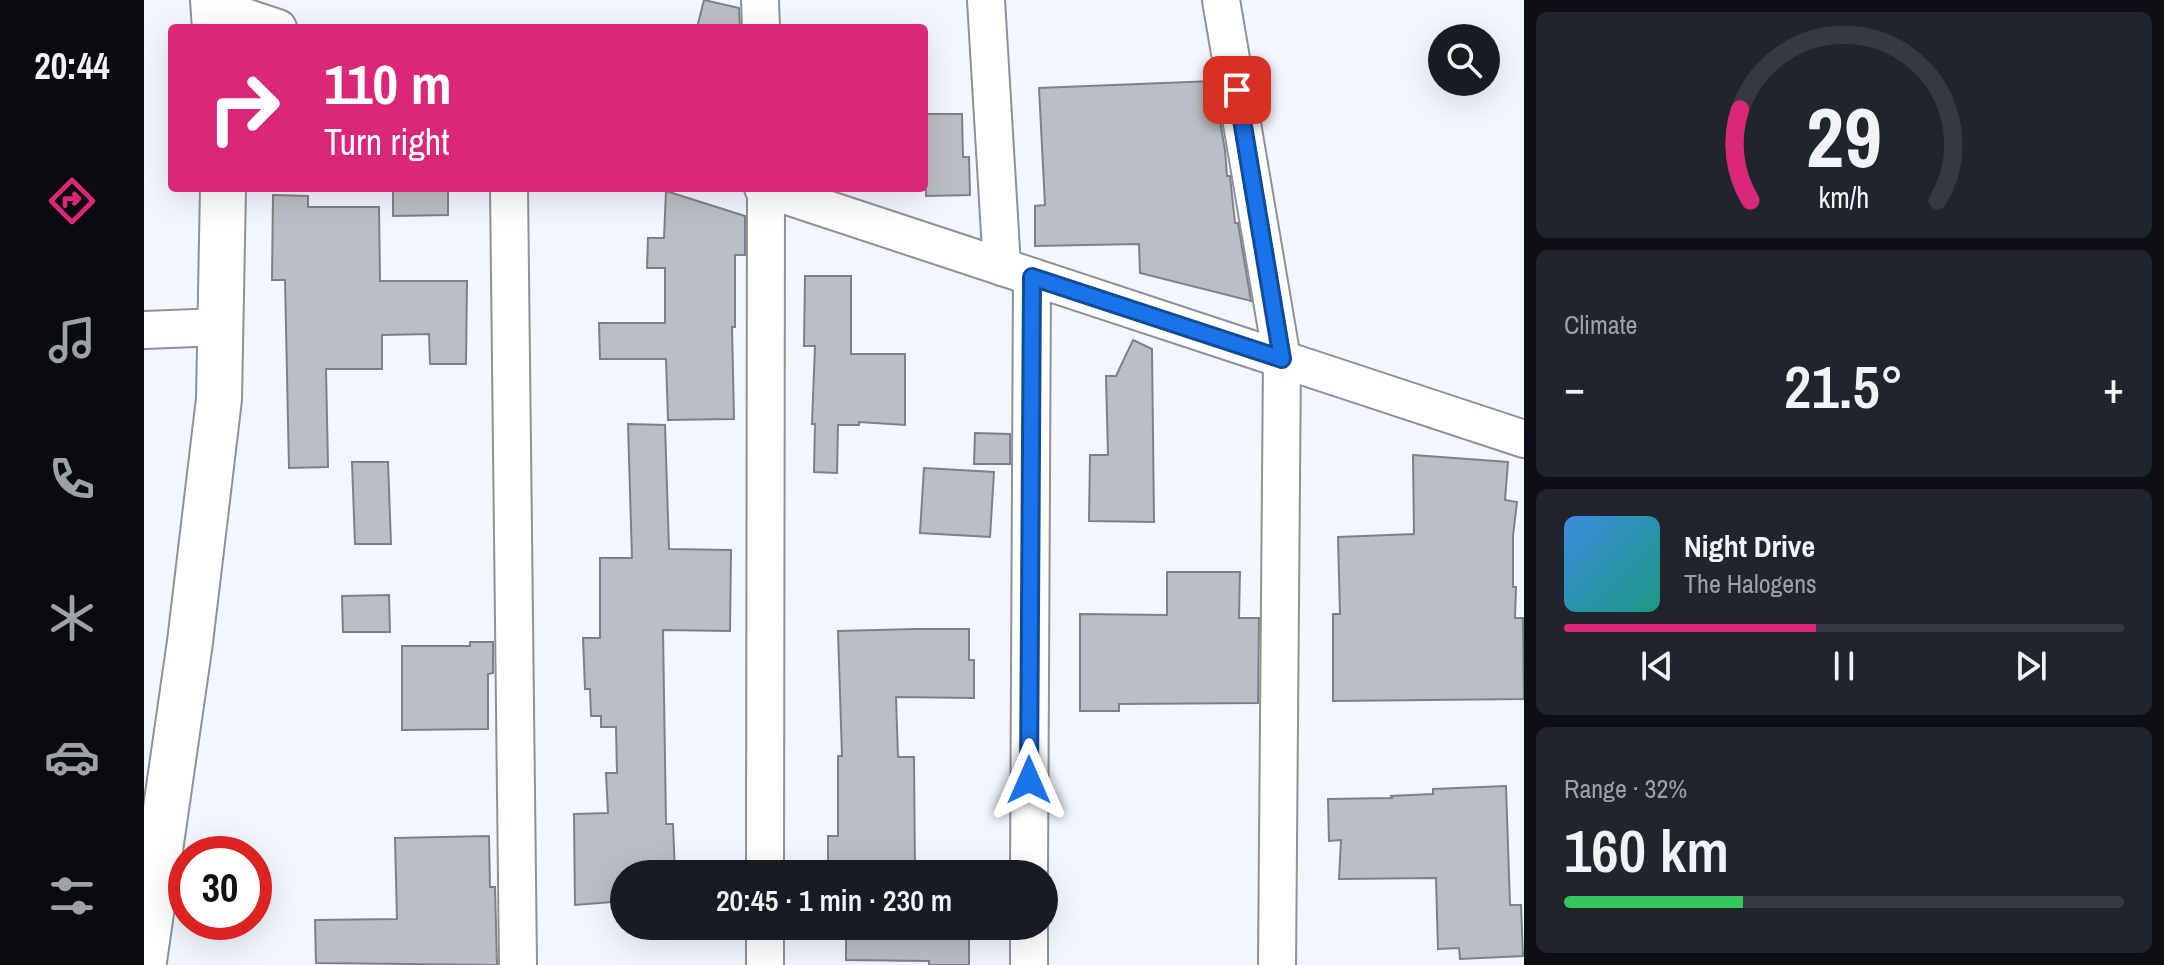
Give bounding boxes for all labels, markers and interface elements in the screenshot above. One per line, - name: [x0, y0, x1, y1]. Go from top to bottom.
- map controls: [1428, 24, 1500, 96]
- button: search: [1428, 24, 1500, 96]
- text: 20:44: [34, 42, 110, 90]
- text: 110 m: [324, 46, 452, 121]
- icon: right: [192, 56, 296, 160]
- pin: [1203, 56, 1271, 124]
- icon: arrive: [1215, 68, 1259, 112]
- text: 29: [1806, 81, 1882, 193]
- text: Turn right: [324, 118, 449, 166]
- icon: directions: [44, 173, 100, 229]
- text: km/h: [1819, 178, 1869, 217]
- text: Climate: [1564, 307, 1637, 342]
- icon: music: [44, 312, 100, 368]
- text: 21.5°: [1784, 346, 1904, 427]
- text: −: [1564, 357, 1585, 417]
- text: +: [2103, 357, 2124, 417]
- icon: phone: [44, 451, 100, 507]
- text: Night Drive: [1684, 526, 1815, 566]
- text: The Halogens: [1684, 566, 1817, 601]
- icon: climate: [44, 590, 100, 646]
- icon: previous: [1635, 644, 1679, 688]
- icon: pause: [1822, 644, 1866, 688]
- icon: next: [2009, 644, 2053, 688]
- icon: car: [44, 729, 100, 785]
- position arrow: [987, 738, 1071, 822]
- text: Range · 32%: [1564, 771, 1687, 806]
- text: 160 km: [1564, 810, 1729, 891]
- speed limit sign: 30: [168, 836, 272, 940]
- icon: filters: [44, 868, 100, 924]
- text: 20:45 · 1 min · 230 m: [716, 880, 952, 920]

